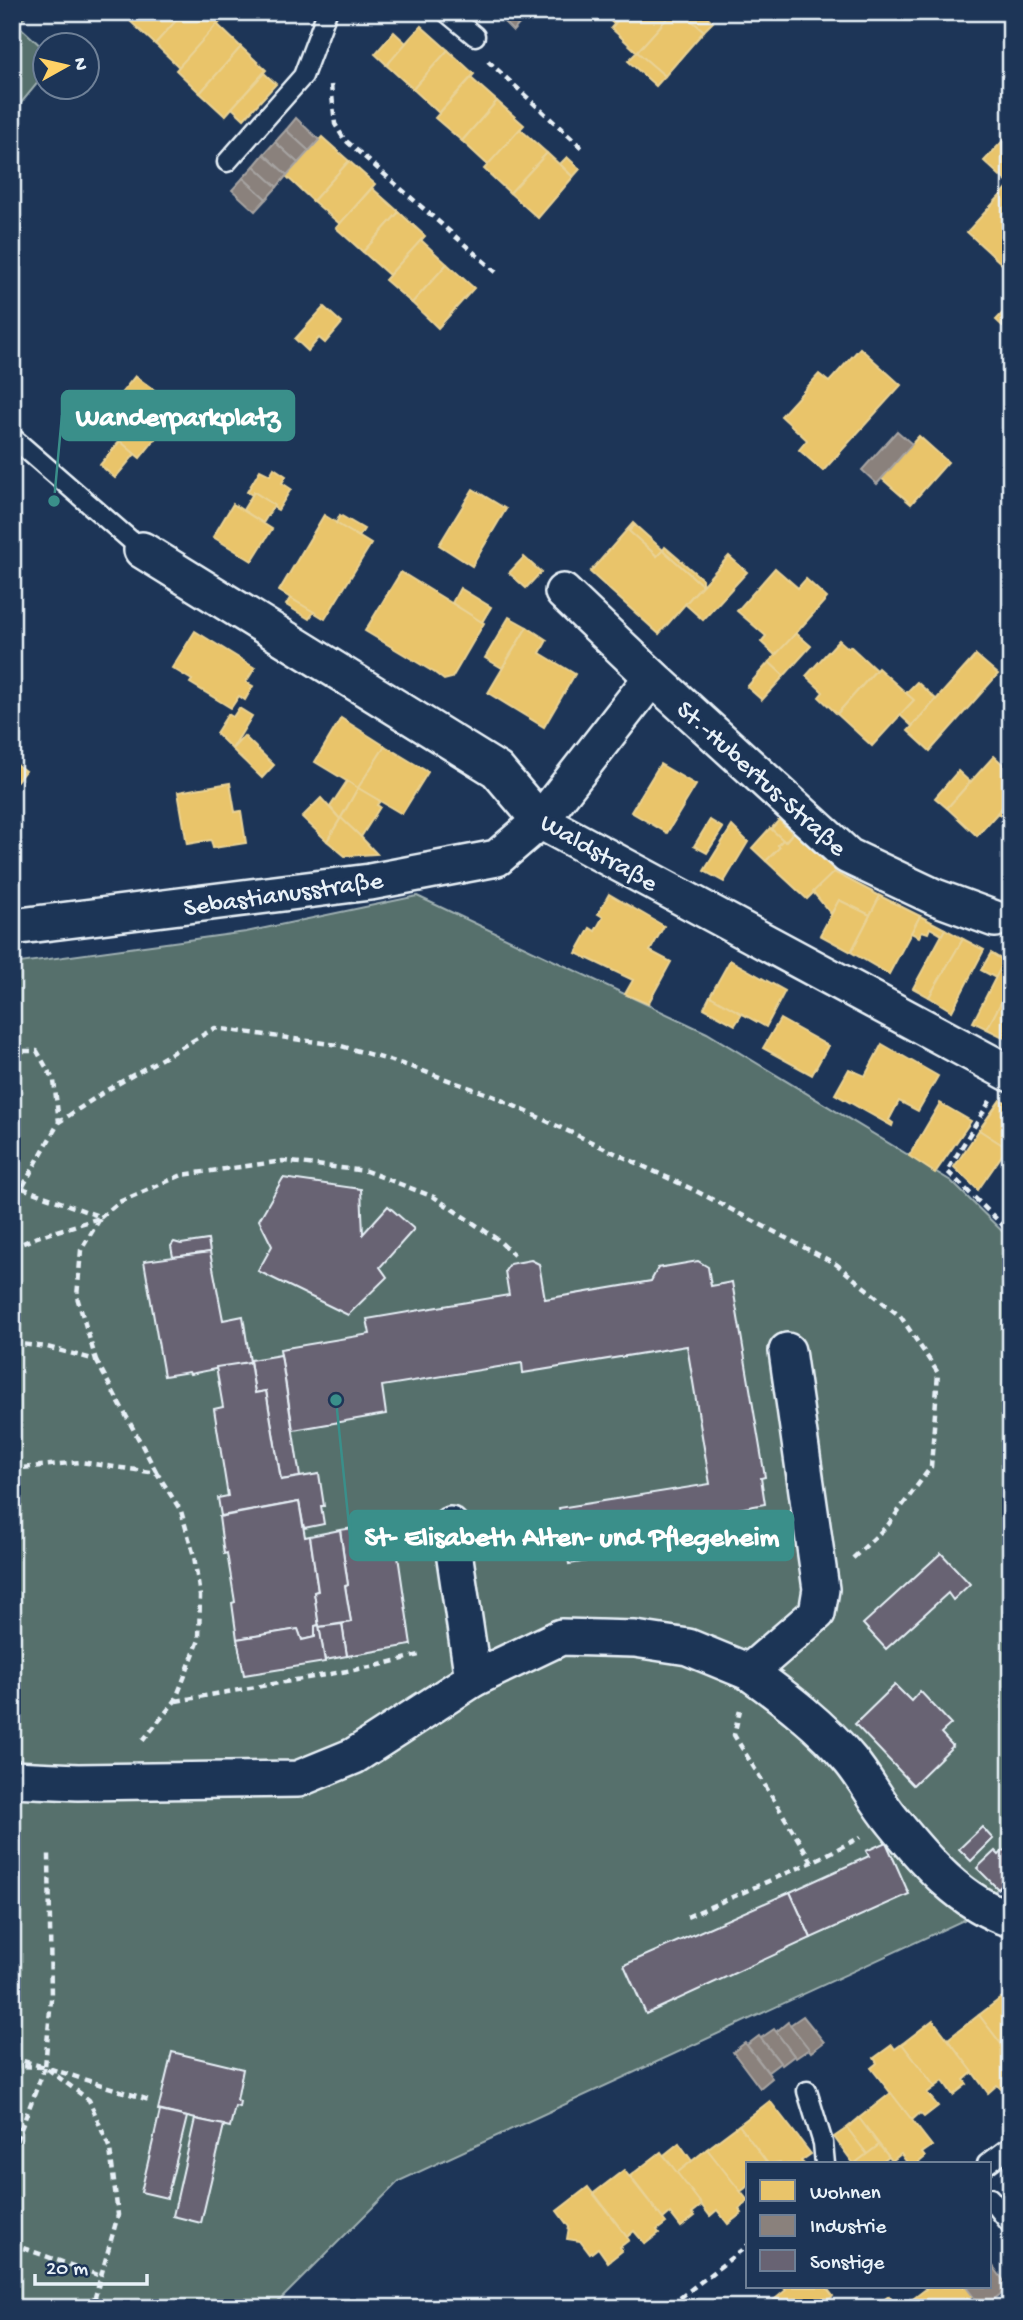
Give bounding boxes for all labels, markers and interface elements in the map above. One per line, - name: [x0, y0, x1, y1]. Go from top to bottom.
- north arrow: [32, 32, 102, 102]
- text: N: [67, 56, 92, 72]
- callout: Wanderparkplatz: [62, 391, 294, 440]
- text: Wanderparkplatz: [75, 403, 282, 436]
- street label: St.-Hubertus-Straße: [668, 696, 852, 865]
- street label: Waldstraße: [533, 809, 663, 901]
- street label: Sebastianusstraße: [182, 867, 386, 926]
- callout: St- Elisabeth Alten- und Pflegeheim: [350, 1511, 793, 1560]
- text: St- Elisabeth Alten- und Pflegeheim: [365, 1523, 780, 1556]
- legend: [746, 2162, 992, 2288]
- text: Wohnen: [810, 2182, 881, 2207]
- text: Industrie: [810, 2216, 887, 2241]
- scale bar: [35, 2243, 147, 2287]
- text: Sonstige: [810, 2252, 885, 2277]
- text: 20 m: [46, 2258, 88, 2283]

